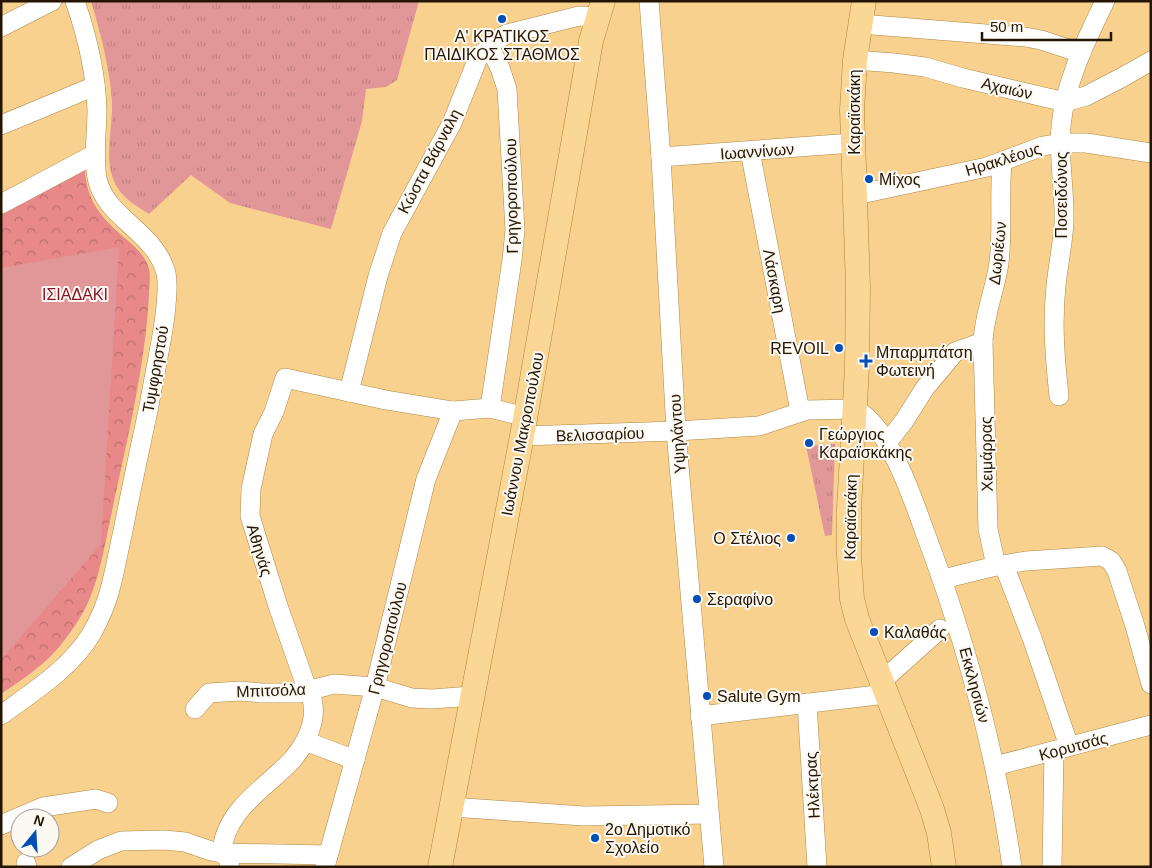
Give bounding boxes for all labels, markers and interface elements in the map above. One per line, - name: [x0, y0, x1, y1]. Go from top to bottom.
- scale bar: [982, 10, 1111, 42]
- marker: Α' ΚΡΑΤΙΚΟΣ ΠΑΙΔΙΚΟΣ ΣΤΑΘΜΟΣ: [496, 13, 508, 25]
- text: 50 m: [990, 18, 1023, 35]
- place label: Α' ΚΡΑΤΙΚΟΣ ΠΑΙΔΙΚΟΣ ΣΤΑΘΜΟΣ: [424, 28, 580, 63]
- street label: Καραϊσκάκη: [846, 69, 863, 155]
- street label: Αχαιών: [980, 74, 1034, 103]
- street label: Κώστα Βάρναλη: [395, 106, 464, 216]
- street label: Γρηγοροπούλου: [502, 138, 521, 254]
- street label: Ιωαννίνων: [719, 140, 795, 163]
- street label: Ηρακλέους: [963, 140, 1043, 179]
- street label: Ποσειδώνος: [1053, 151, 1070, 239]
- place label: Μίχος: [879, 171, 921, 188]
- marker: Μίχος: [863, 173, 875, 185]
- street label: Δωριέων: [986, 221, 1009, 286]
- street label: Λάσκαρη: [760, 248, 789, 315]
- park label: ΙΣΙΑΔΑΚΙ: [42, 286, 108, 303]
- street label: Τυμφρηστού: [139, 324, 172, 414]
- place label: REVOIL: [770, 340, 829, 357]
- marker: REVOIL: [833, 342, 845, 354]
- place label: Μπαρμπάτση Φωτεινή: [876, 344, 973, 379]
- street label: Ιωάννου Μακροπούλου: [498, 351, 547, 517]
- marker: Μπαρμπάτση Φωτεινή: [860, 355, 872, 367]
- street label: Υψηλάντου: [666, 394, 689, 474]
- street label: Χειμάρρας: [977, 416, 996, 492]
- street label: Βελισσαρίου: [555, 424, 645, 445]
- place label: Γεώργιος Καραϊσκάκης: [819, 426, 912, 461]
- marker: Γεώργιος Καραϊσκάκης: [803, 437, 815, 449]
- street label: Καραϊσκάκη: [841, 474, 860, 560]
- street label: Αθηνάς: [244, 522, 276, 578]
- place label: Ο Στέλιος: [713, 530, 781, 547]
- marker: Ο Στέλιος: [785, 532, 797, 544]
- street label: Γρηγοροπούλου: [365, 580, 410, 696]
- place label: Σεραφίνο: [707, 591, 773, 608]
- marker: Σεραφίνο: [691, 593, 703, 605]
- place label: Καλαθάς: [884, 624, 947, 641]
- marker: Καλαθάς: [868, 626, 880, 638]
- street label: Εκκλησιών: [956, 645, 993, 725]
- street label: Μπιτσόλα: [236, 681, 306, 700]
- place label: Salute Gym: [717, 688, 801, 705]
- marker: Salute Gym: [701, 690, 713, 702]
- street label: Κορυτσάς: [1037, 729, 1109, 764]
- street label: Ηλέκτρας: [802, 751, 823, 819]
- north arrow: [10, 808, 60, 858]
- text: N: [32, 811, 46, 830]
- place label: 2ο Δημοτικό Σχολείο: [605, 821, 691, 856]
- marker: 2ο Δημοτικό Σχολείο: [589, 832, 601, 844]

